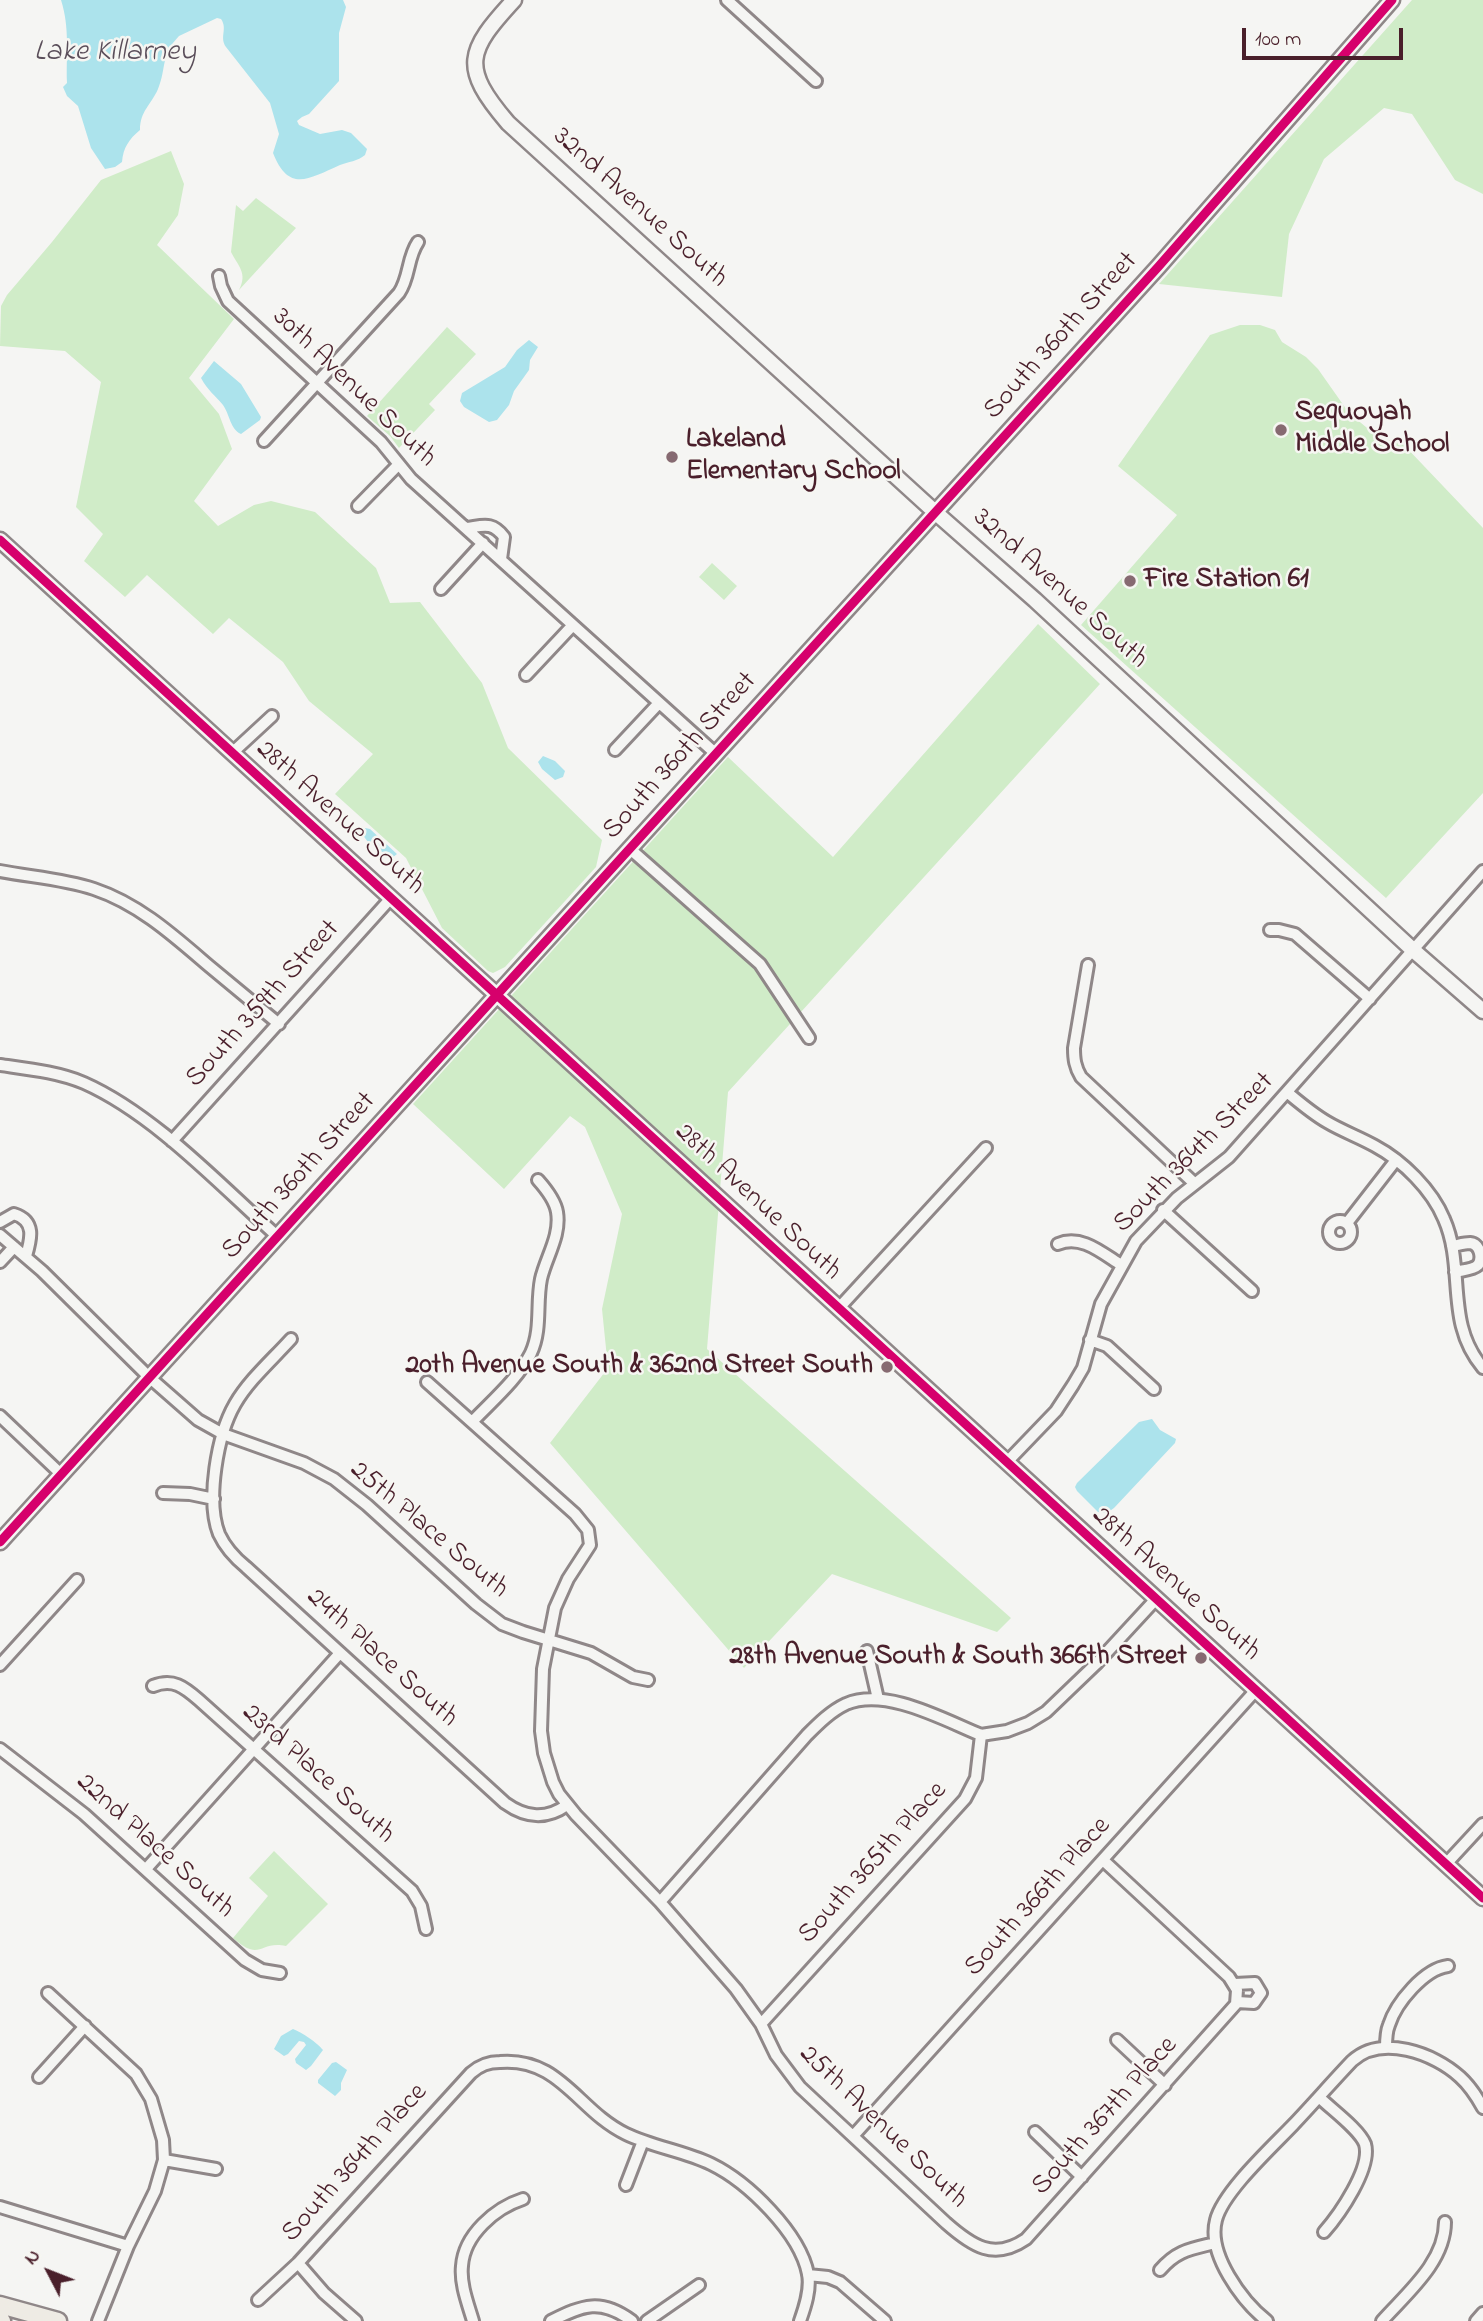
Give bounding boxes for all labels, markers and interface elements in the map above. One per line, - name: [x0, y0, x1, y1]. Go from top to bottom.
- scale bar: [1245, 14, 1406, 58]
- text: 100 m: [1255, 25, 1301, 55]
- water label: Lake Killarney: [34, 36, 196, 72]
- street label: 32nd Avenue South: [545, 122, 733, 296]
- street label: South 360th Street: [978, 246, 1146, 428]
- street label: 30th Avenue South: [264, 302, 442, 476]
- place label: Sequoyah Middle School: [1295, 397, 1449, 463]
- marker: Sequoyah Middle School: [1273, 422, 1289, 438]
- place label: Lakeland Elementary School: [686, 424, 901, 490]
- marker: Lakeland Elementary School: [664, 449, 680, 465]
- street label: 32nd Avenue South: [965, 503, 1153, 677]
- place label: Fire Station 61: [1144, 564, 1309, 598]
- marker: Fire Station 61: [1122, 573, 1138, 589]
- street label: South 360th Street: [597, 666, 765, 848]
- street label: 28th Avenue South: [247, 734, 431, 904]
- street label: South 359th Street: [180, 914, 348, 1096]
- street label: South 364th Street: [1108, 1067, 1282, 1241]
- street label: South 360th Street: [216, 1086, 384, 1268]
- street label: 28th Avenue South: [667, 1117, 847, 1289]
- place label: 20th Avenue South & 362nd Street South: [406, 1350, 873, 1384]
- marker: 20th Avenue South & 362nd Street South: [879, 1359, 895, 1375]
- street label: 25th Place South: [342, 1455, 514, 1607]
- street label: 28th Avenue South: [1083, 1500, 1267, 1670]
- street label: 24th Place South: [298, 1582, 464, 1736]
- place label: 28th Avenue South & South 366th Street: [730, 1641, 1187, 1675]
- marker: 28th Avenue South & South 366th Street: [1193, 1650, 1209, 1666]
- street label: 23rd Place South: [234, 1697, 400, 1853]
- street label: 22nd Place South: [68, 1767, 240, 1927]
- street label: South 365th Place: [792, 1776, 956, 1952]
- street label: South 366th Place: [958, 1811, 1120, 1985]
- street label: South 367th Place: [1026, 2030, 1186, 2204]
- street label: 25th Avenue South: [791, 2039, 973, 2217]
- street label: South 364th Place: [276, 2077, 436, 2251]
- north arrow: [14, 2237, 84, 2307]
- text: N: [19, 2244, 47, 2271]

